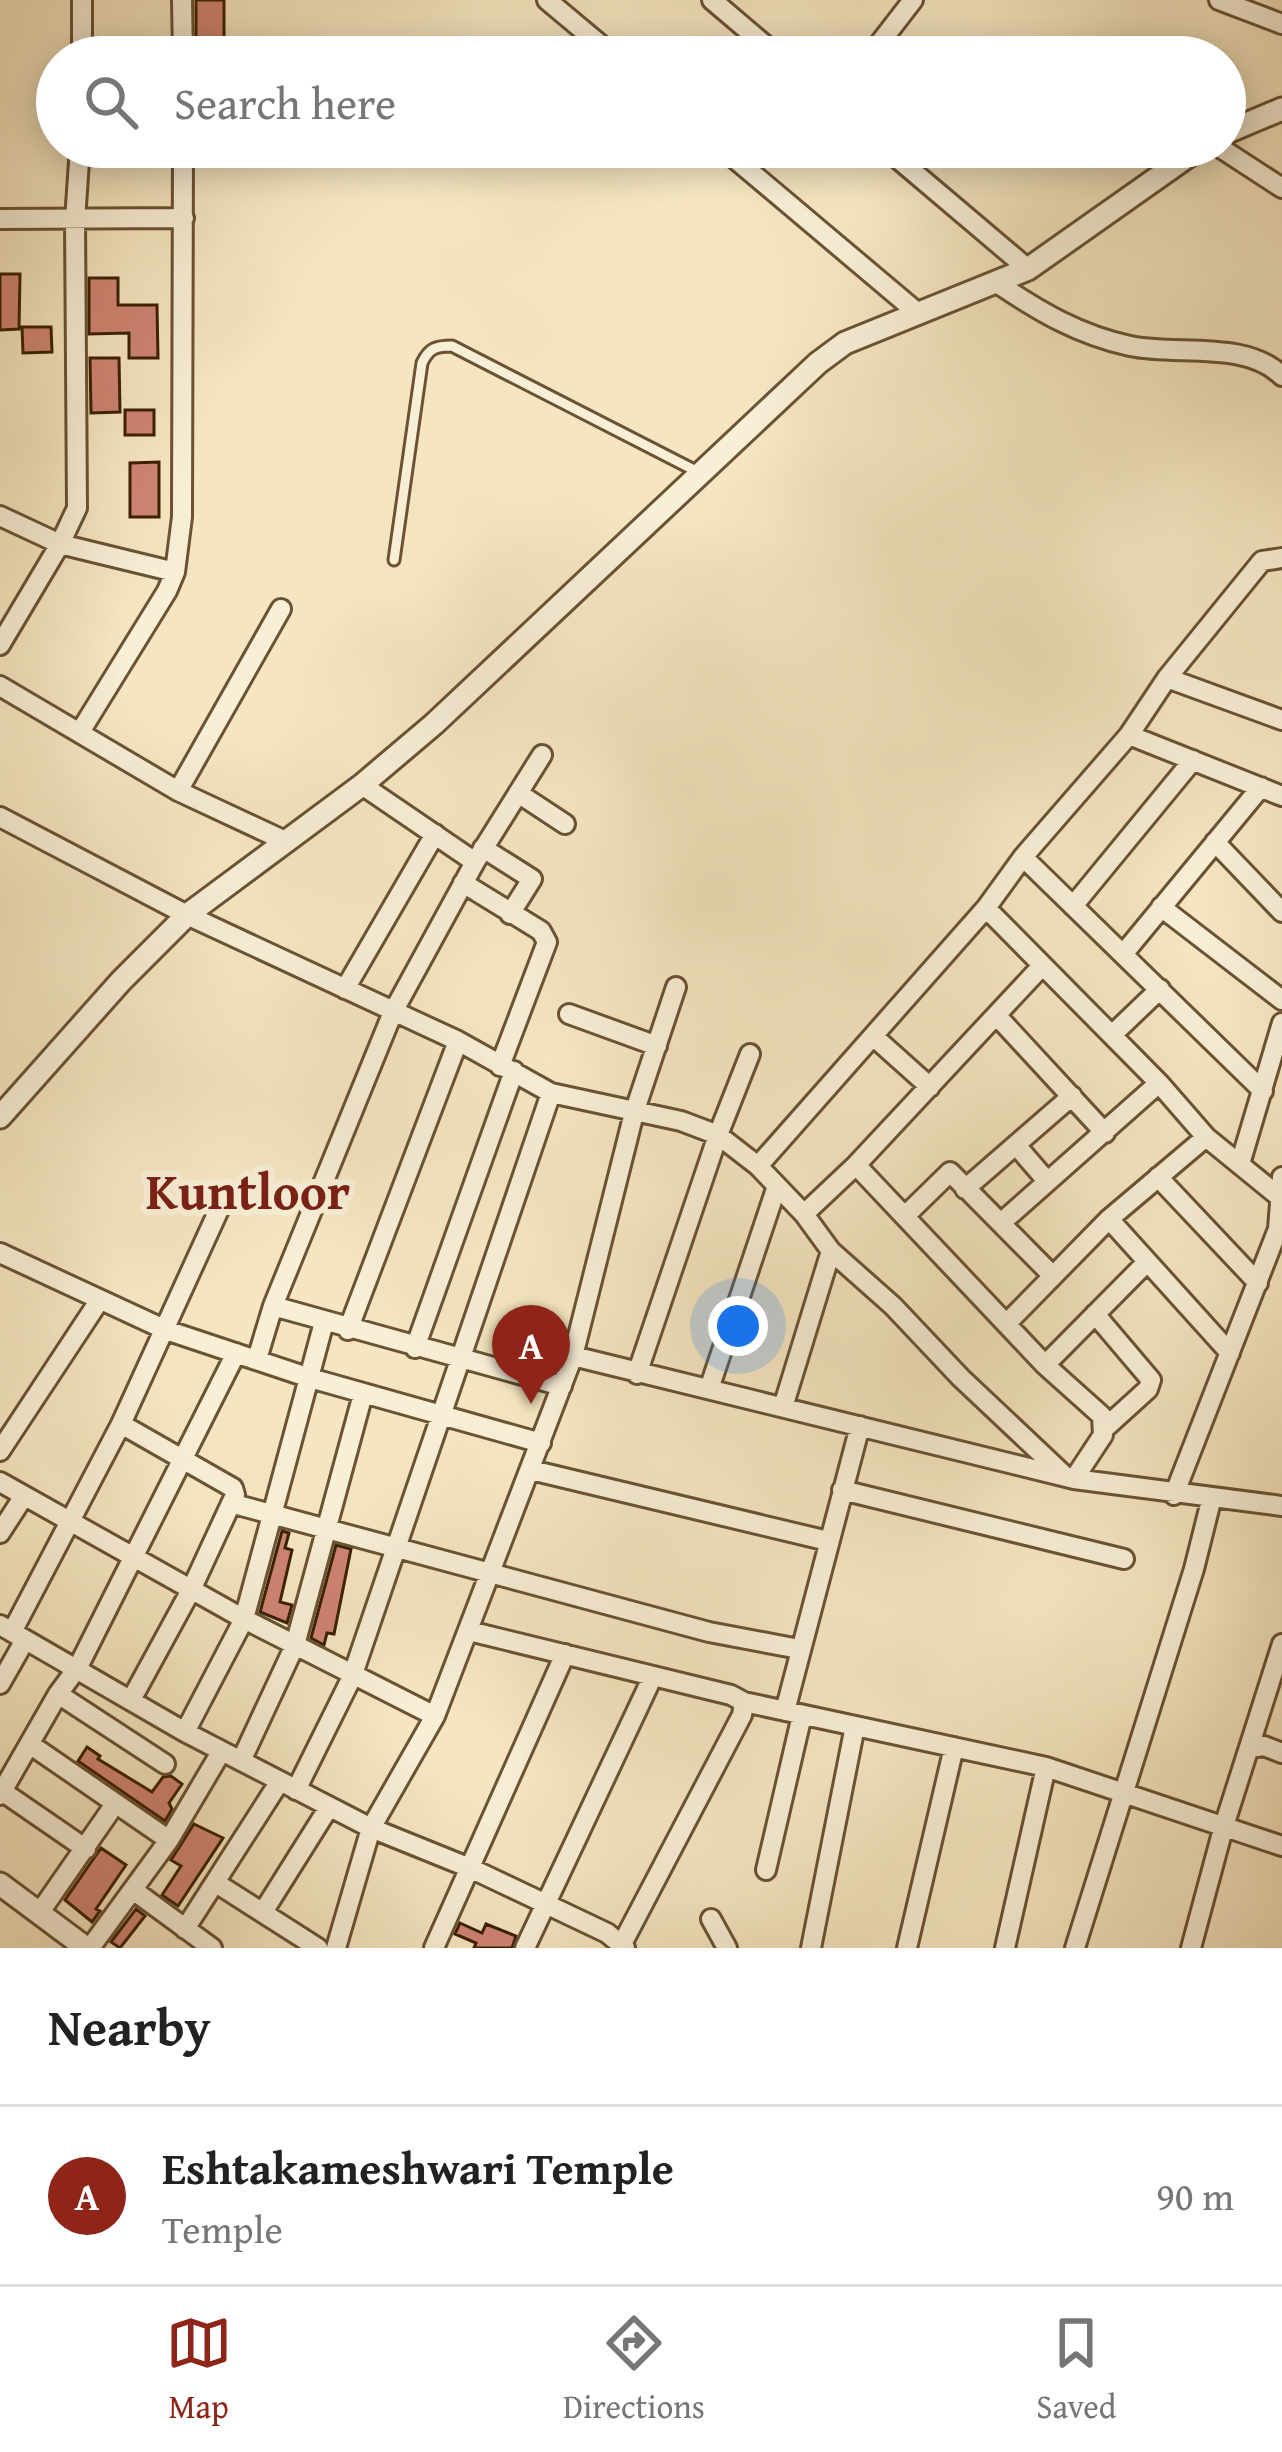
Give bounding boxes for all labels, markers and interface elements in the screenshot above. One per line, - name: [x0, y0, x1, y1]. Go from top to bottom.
- search box: [36, 36, 1246, 168]
- icon: search: [78, 69, 144, 135]
- text: Search here: [174, 70, 396, 135]
- district label: Kuntloor: [146, 1153, 350, 1228]
- your location: [708, 1296, 768, 1356]
- pin: A: [492, 1305, 570, 1404]
- text: Nearby: [48, 1989, 211, 2064]
- text: Eshtakameshwari Temple: [162, 2135, 674, 2200]
- text: A: [75, 2167, 99, 2224]
- text: 90 m: [1156, 2167, 1234, 2224]
- text: Temple: [162, 2200, 283, 2257]
- tab: Map: [166, 2310, 232, 2430]
- tab: Directions: [563, 2310, 705, 2430]
- tab: Saved: [1036, 2310, 1116, 2430]

